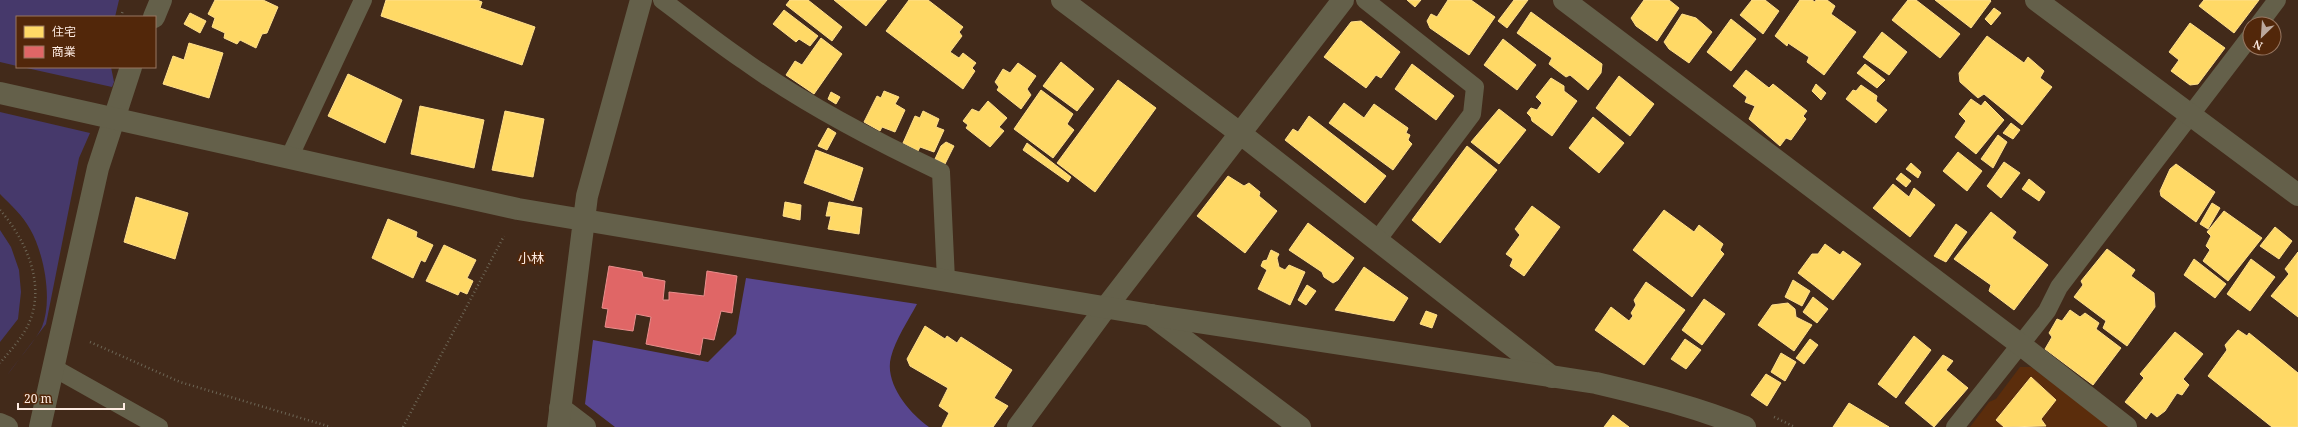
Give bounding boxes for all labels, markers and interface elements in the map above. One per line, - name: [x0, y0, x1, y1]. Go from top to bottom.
- legend: [16, 16, 156, 68]
- north arrow: [2242, 16, 2282, 56]
- text: 住宅: [52, 23, 76, 40]
- text: N: [2250, 37, 2265, 54]
- text: 商業: [52, 43, 76, 60]
- district label: 小林: [518, 249, 544, 267]
- scale bar: [18, 385, 124, 411]
- text: 20 m: [24, 390, 52, 407]

